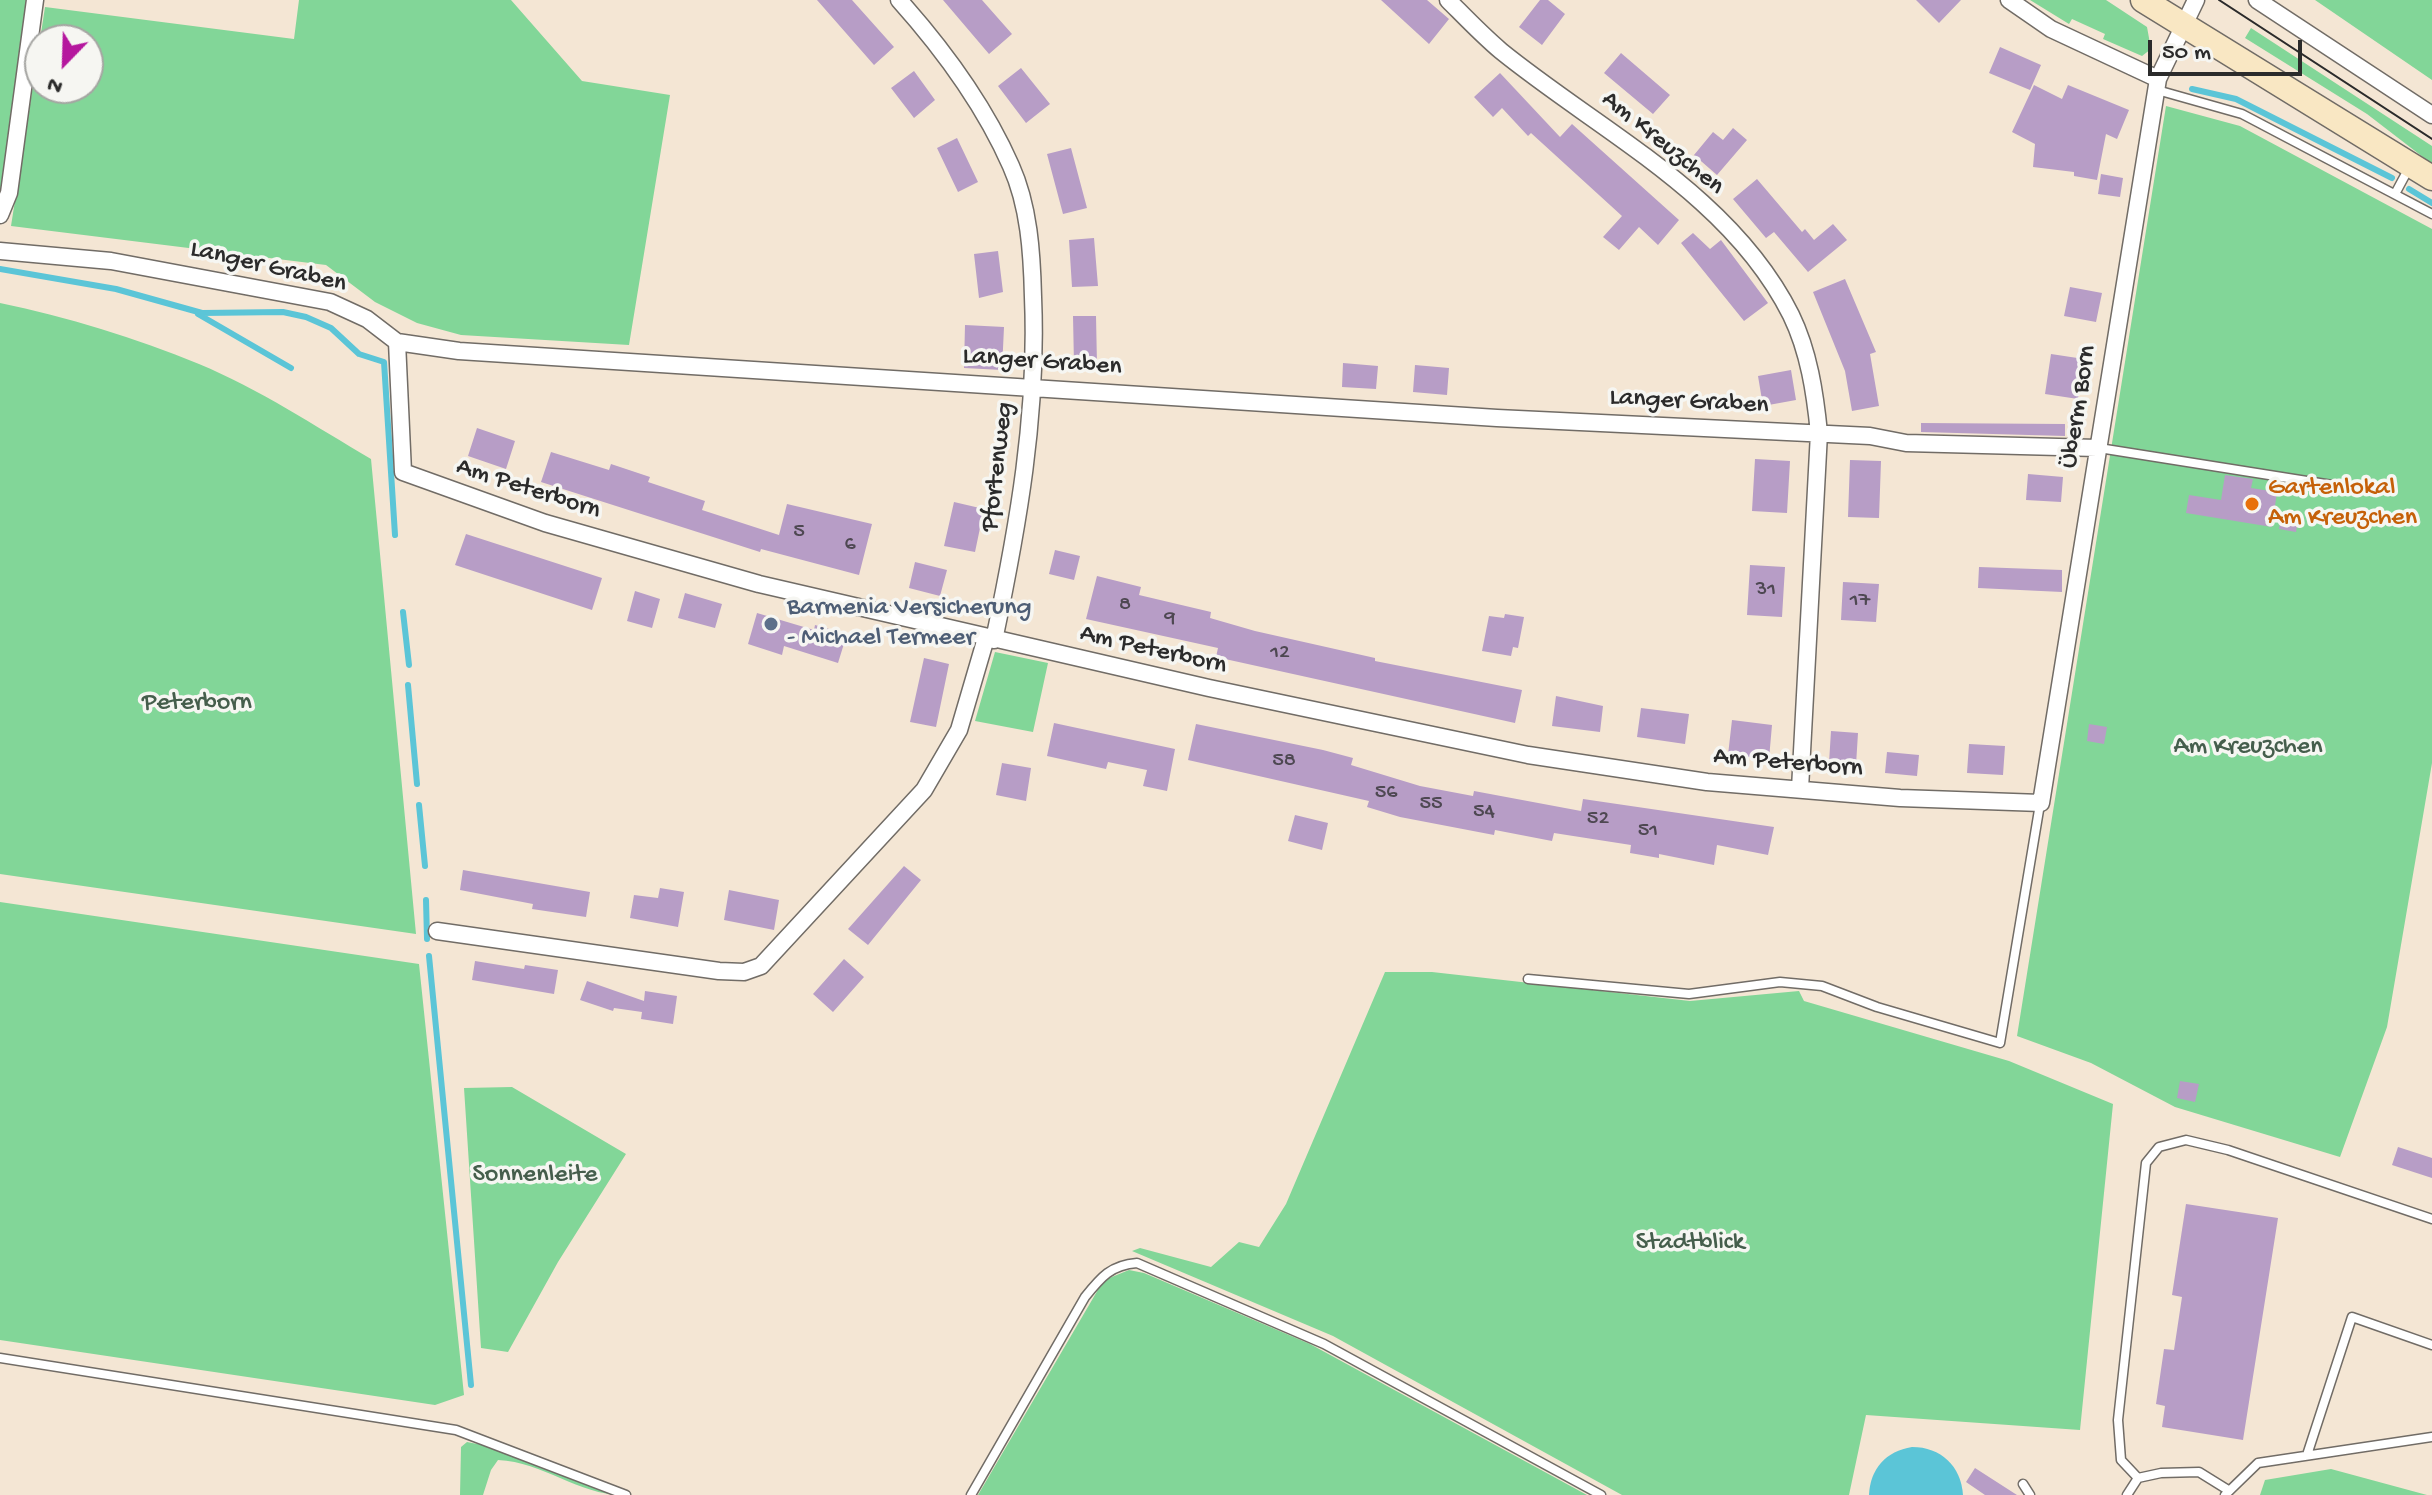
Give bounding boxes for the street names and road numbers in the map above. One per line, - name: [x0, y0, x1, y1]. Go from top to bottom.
- street label: Am Kreuzchen: [1594, 85, 1730, 203]
- street label: Langer Graben: [187, 235, 349, 301]
- street label: Langer Graben: [961, 342, 1123, 384]
- street label: Überm Born: [2055, 343, 2105, 471]
- street label: Langer Graben: [1609, 383, 1769, 423]
- street label: Pfortenweg: [976, 401, 1022, 533]
- street label: Am Peterborn: [452, 452, 604, 528]
- street label: Am Peterborn: [1077, 619, 1229, 683]
- street label: Am Peterborn: [1712, 742, 1864, 786]

